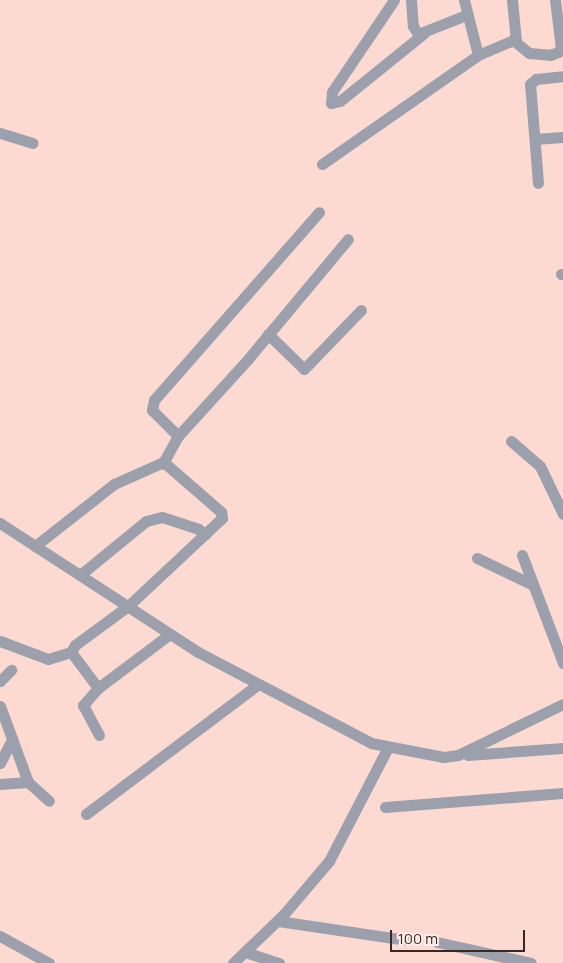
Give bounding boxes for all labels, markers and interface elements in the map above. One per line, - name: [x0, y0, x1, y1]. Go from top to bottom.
- scale bar: [393, 920, 528, 952]
- text: 100 m: [398, 928, 438, 949]

